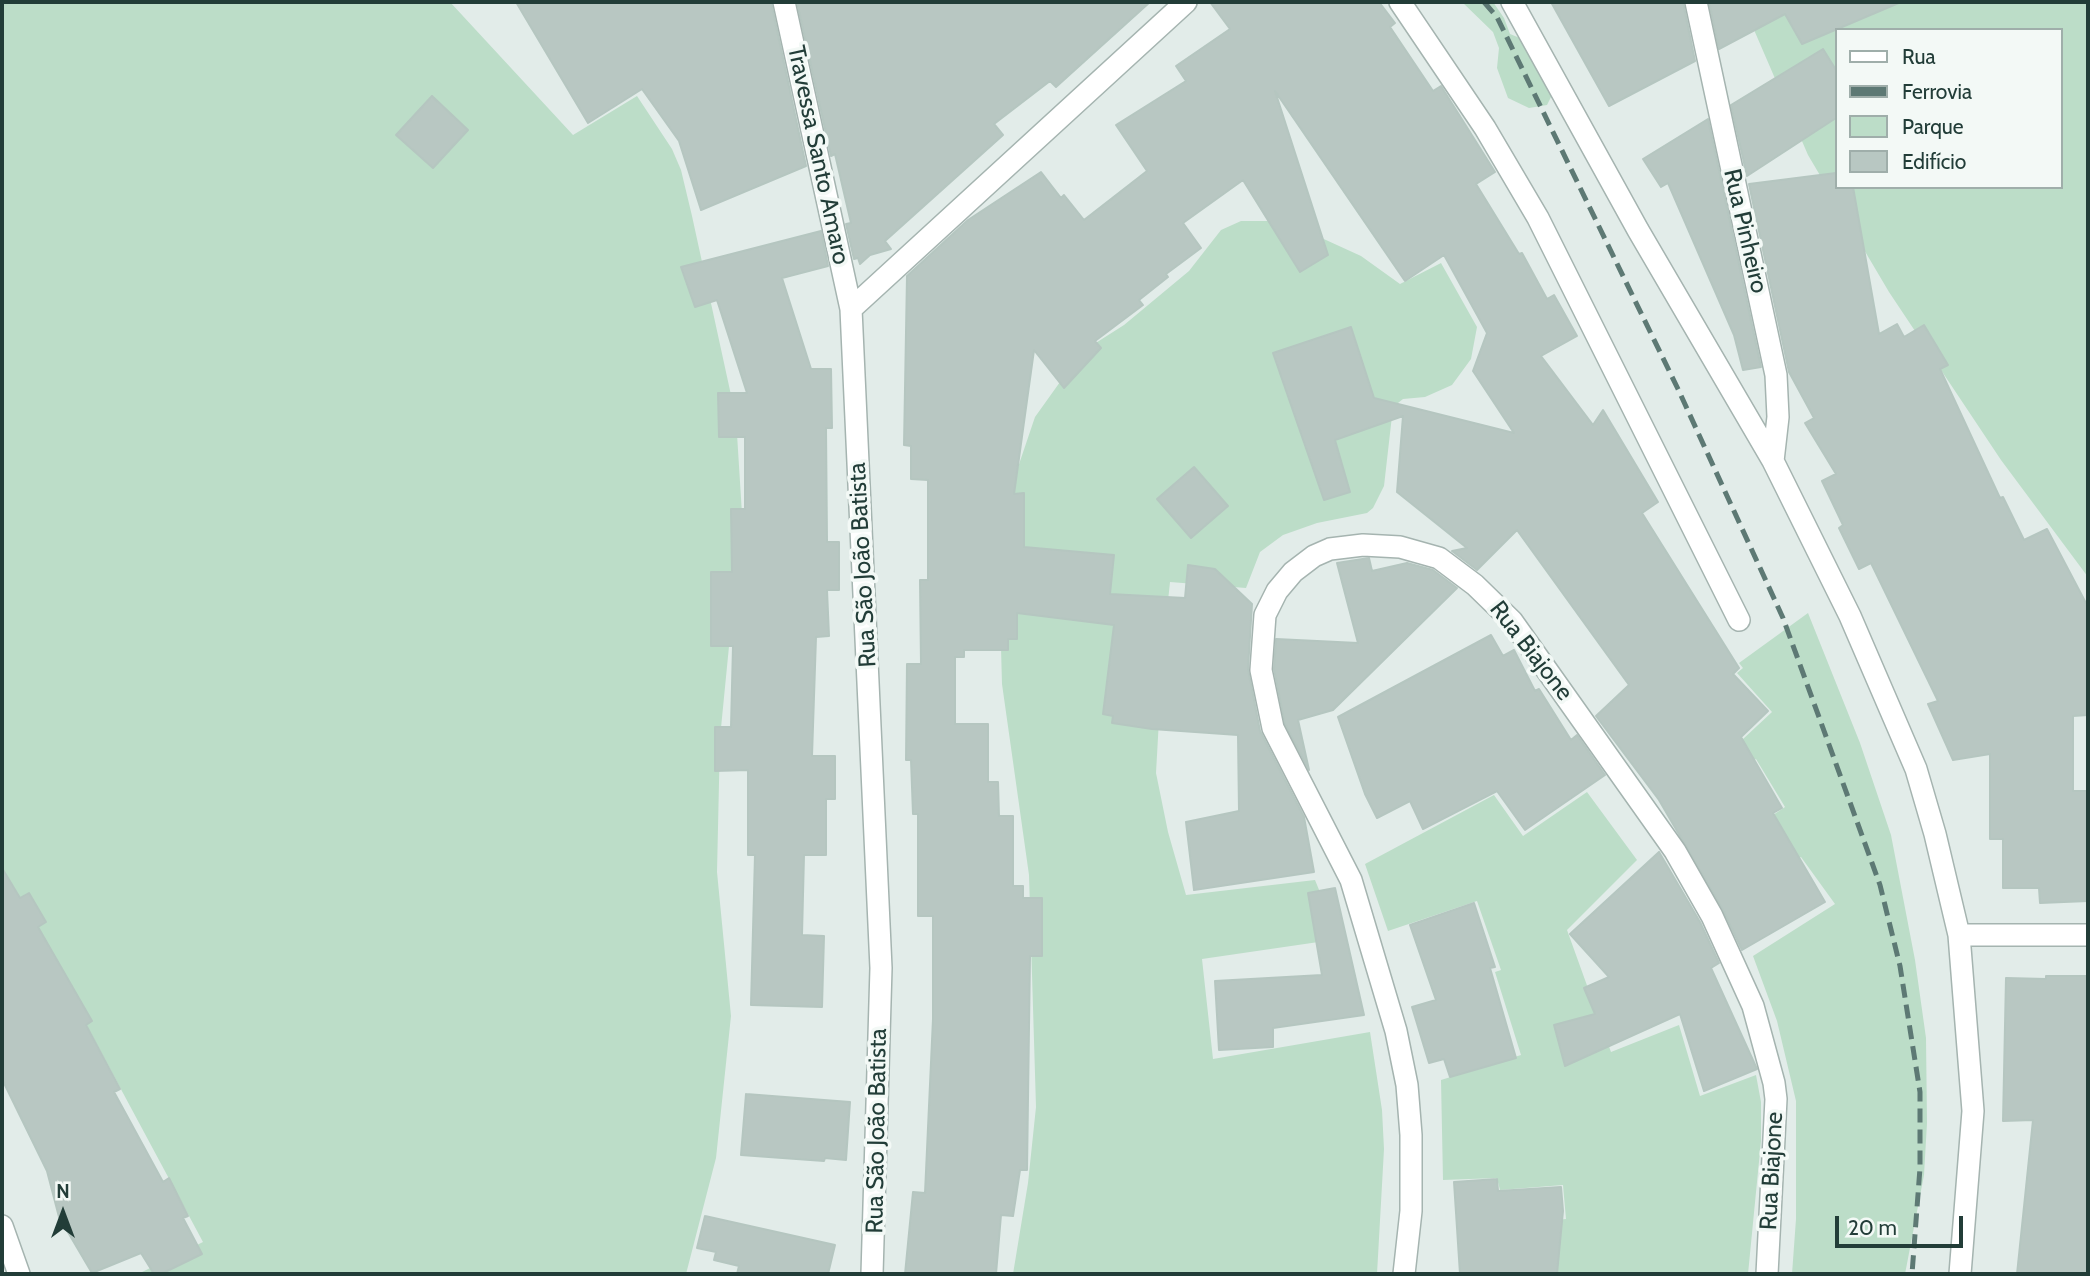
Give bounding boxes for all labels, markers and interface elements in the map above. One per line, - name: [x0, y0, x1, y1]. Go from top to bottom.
- legend: [1834, 28, 2062, 189]
- street label: Travessa Santo Amaro: [781, 43, 855, 267]
- text: Rua: [1902, 44, 1936, 69]
- text: Ferrovia: [1902, 79, 1972, 104]
- text: Parque: [1902, 114, 1964, 139]
- text: Edifício: [1902, 149, 1966, 174]
- street label: Rua Pinheiro: [1717, 166, 1773, 296]
- street label: Rua São João Batista: [843, 462, 883, 668]
- street label: Rua Biajone: [1483, 595, 1579, 707]
- street label: Rua São João Batista: [861, 1028, 893, 1234]
- street label: Rua Biajone: [1755, 1111, 1789, 1231]
- north arrow: [28, 1178, 98, 1248]
- text: N: [56, 1180, 70, 1203]
- scale bar: [1838, 1202, 1966, 1246]
- text: 20 m: [1848, 1215, 1897, 1240]

